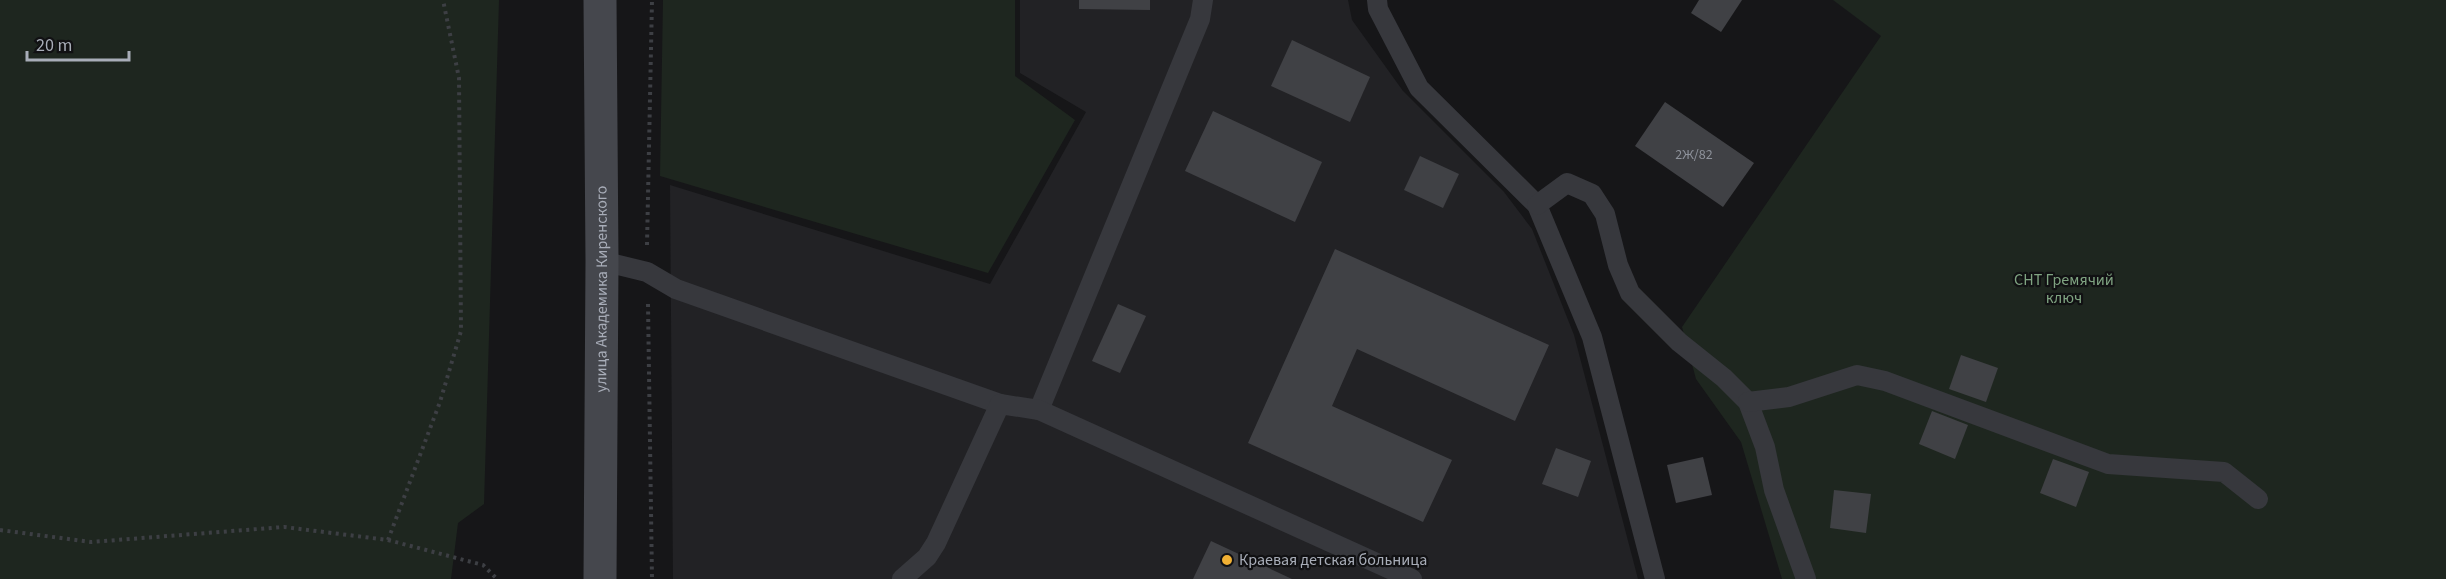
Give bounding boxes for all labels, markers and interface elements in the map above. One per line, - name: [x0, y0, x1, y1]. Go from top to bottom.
- scale bar: [27, 24, 129, 62]
- text: 20 m: [36, 33, 72, 58]
- house number: 2Ж/82: [1675, 145, 1713, 165]
- street label: улица Академика Киренского: [590, 186, 613, 392]
- park label: СНТ Гремячий ключ: [2014, 269, 2114, 309]
- place label: Краевая детская больница: [1239, 549, 1427, 571]
- marker: Краевая детская больница: [1220, 553, 1234, 567]

